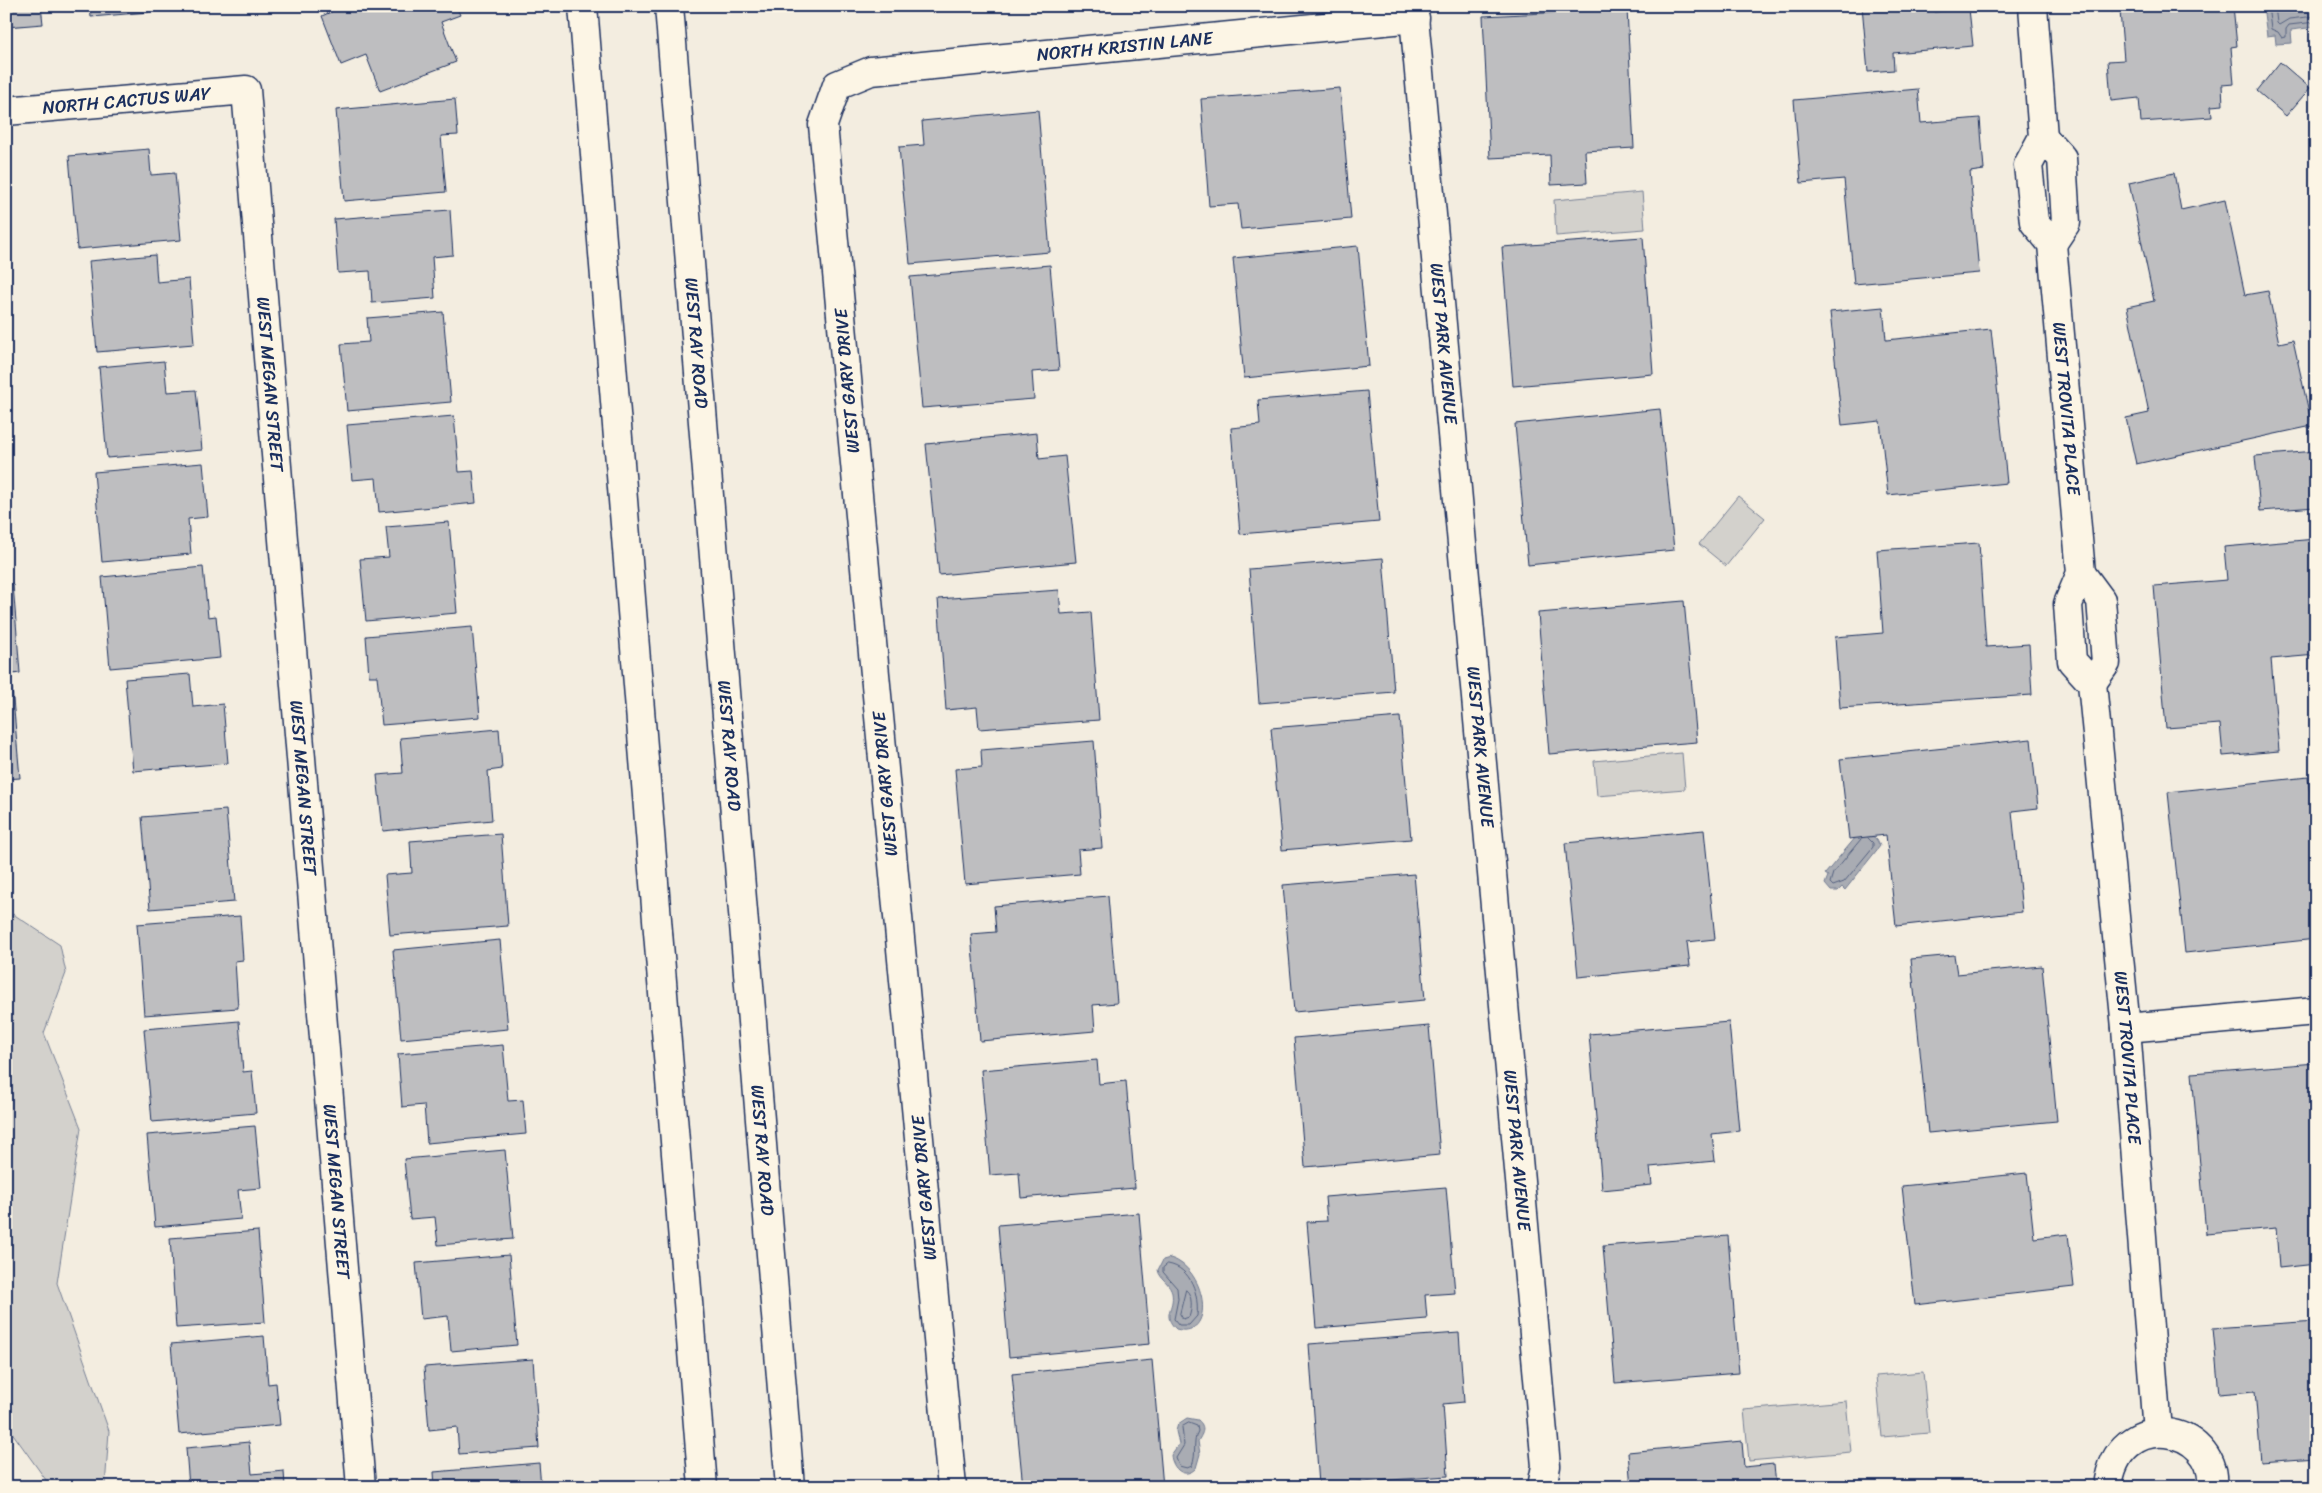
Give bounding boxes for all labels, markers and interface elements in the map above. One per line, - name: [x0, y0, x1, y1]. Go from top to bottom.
- street label: NORTH KRISTIN LANE: [1035, 22, 1215, 71]
- street label: NORTH CACTUS WAY: [41, 77, 213, 124]
- street label: WEST PARK AVENUE: [1420, 262, 1467, 427]
- street label: WEST RAY ROAD: [675, 276, 718, 410]
- street label: WEST MEGAN STREET: [247, 295, 293, 474]
- street label: WEST GARY DRIVE: [825, 306, 869, 455]
- street label: WEST TROVITA PLACE: [2043, 320, 2090, 497]
- street label: WEST PARK AVENUE: [1457, 665, 1504, 830]
- street label: WEST RAY ROAD: [708, 679, 751, 812]
- street label: WEST MEGAN STREET: [280, 699, 327, 877]
- street label: WEST GARY DRIVE: [863, 709, 907, 858]
- street label: WEST TROVITA PLACE: [2104, 969, 2151, 1147]
- street label: WEST PARK AVENUE: [1494, 1068, 1541, 1233]
- street label: WEST RAY ROAD: [741, 1084, 784, 1217]
- street label: WEST MEGAN STREET: [314, 1103, 360, 1281]
- street label: WEST GARY DRIVE: [902, 1113, 946, 1262]

